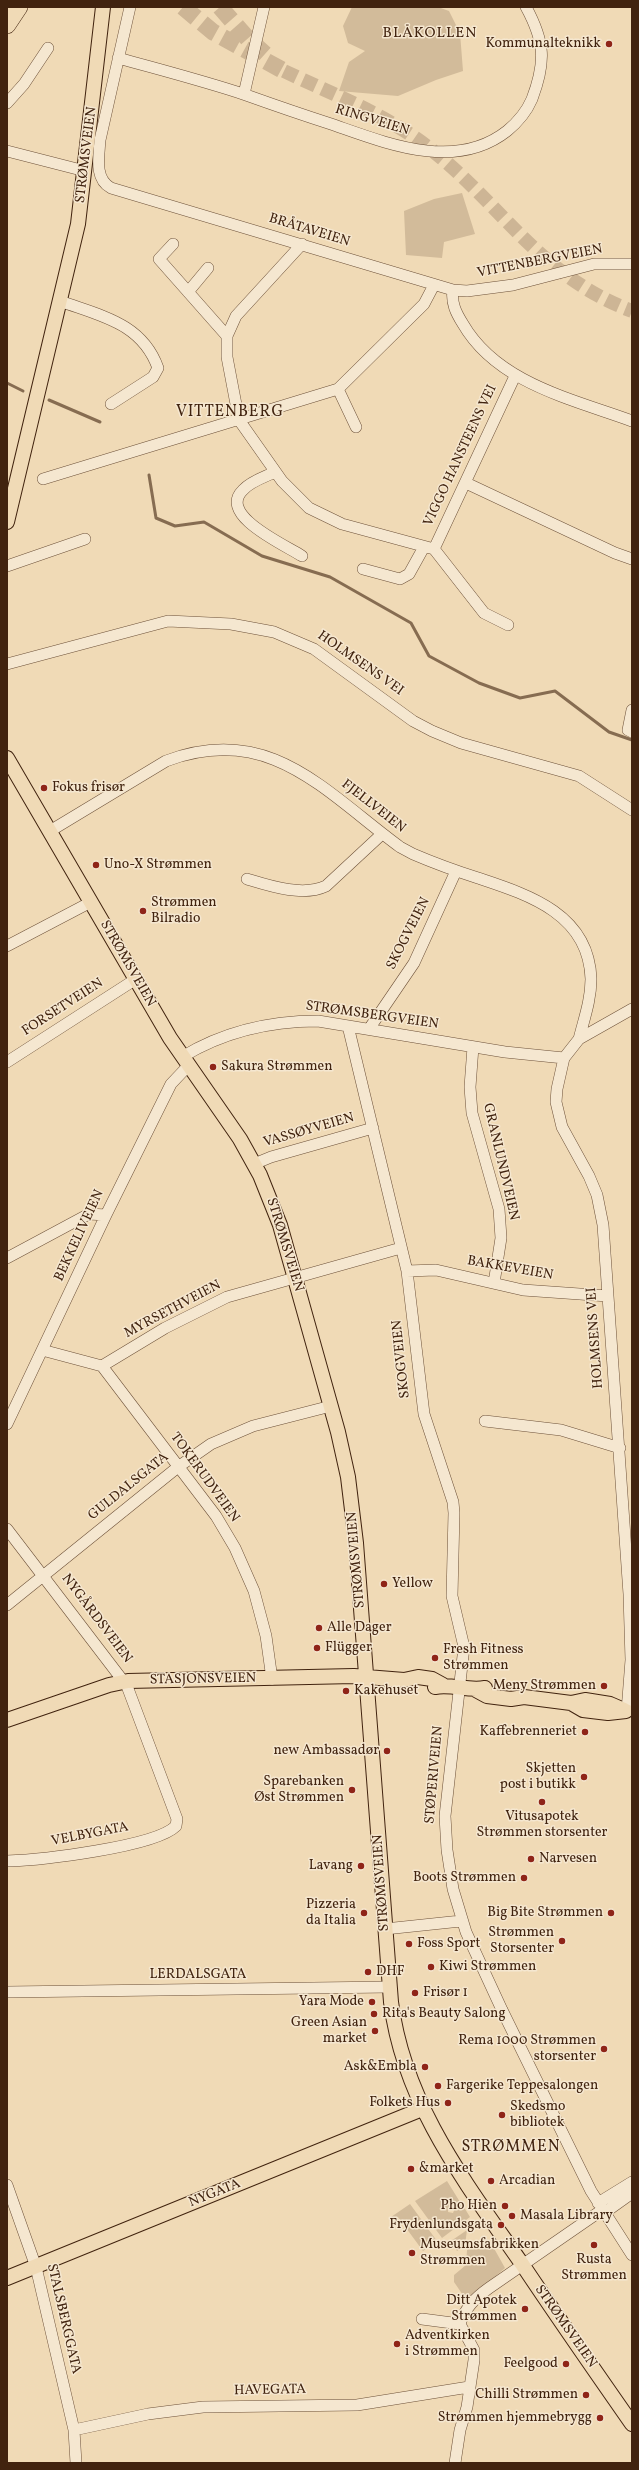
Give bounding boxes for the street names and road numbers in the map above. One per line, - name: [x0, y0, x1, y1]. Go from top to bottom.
- street label: RINGVEIEN: [333, 102, 411, 140]
- street label: STRØMSVEIEN: [73, 106, 101, 204]
- street label: BRÅTAVEIEN: [266, 211, 352, 251]
- street label: VITTENBERGVEIEN: [476, 242, 604, 282]
- street label: VIGGO HANSTEENS VEI: [421, 382, 501, 530]
- street label: HOLMSENS VEI: [314, 628, 406, 700]
- street label: FJELLVEIEN: [337, 777, 409, 837]
- street label: SKOGVEIEN: [384, 895, 434, 973]
- street label: STRØMSVEIEN: [95, 918, 159, 1010]
- street label: FORSETVEIEN: [19, 975, 107, 1041]
- street label: STRØMSBERGVEIEN: [304, 998, 440, 1034]
- street label: GRANLUNDVEIEN: [478, 1102, 522, 1222]
- street label: VASSØYVEIEN: [262, 1110, 356, 1152]
- street label: BEKKELIVEIEN: [51, 1188, 109, 1284]
- street label: STRØMSVEIEN: [262, 1196, 306, 1294]
- street label: BAKKEVEIEN: [466, 1253, 554, 1285]
- street label: MYRSETHVEIEN: [122, 1277, 224, 1343]
- street label: HOLMSENS VEI: [584, 1287, 608, 1389]
- street label: SKOGVEIEN: [390, 1319, 414, 1399]
- street label: TOKERUDVEIEN: [166, 1430, 242, 1526]
- street label: GULDALSGATA: [85, 1449, 173, 1525]
- street label: STRØMSVEIEN: [344, 1511, 370, 1609]
- street label: NYGÅRDSVEIEN: [57, 1571, 135, 1667]
- street label: STASJONSVEIEN: [150, 1671, 256, 1689]
- street label: STØPERIVEIEN: [422, 1725, 448, 1825]
- street label: VELBYGATA: [50, 1819, 130, 1851]
- street label: STRØMSVEIEN: [370, 1834, 394, 1932]
- street label: LERDALSGATA: [150, 1967, 246, 1983]
- street label: NYGATA: [187, 2176, 243, 2212]
- street label: STALSBERGGATA: [42, 2262, 84, 2376]
- street label: STRØMSVEIEN: [530, 2282, 600, 2372]
- street label: HAVEGATA: [234, 2382, 306, 2400]

